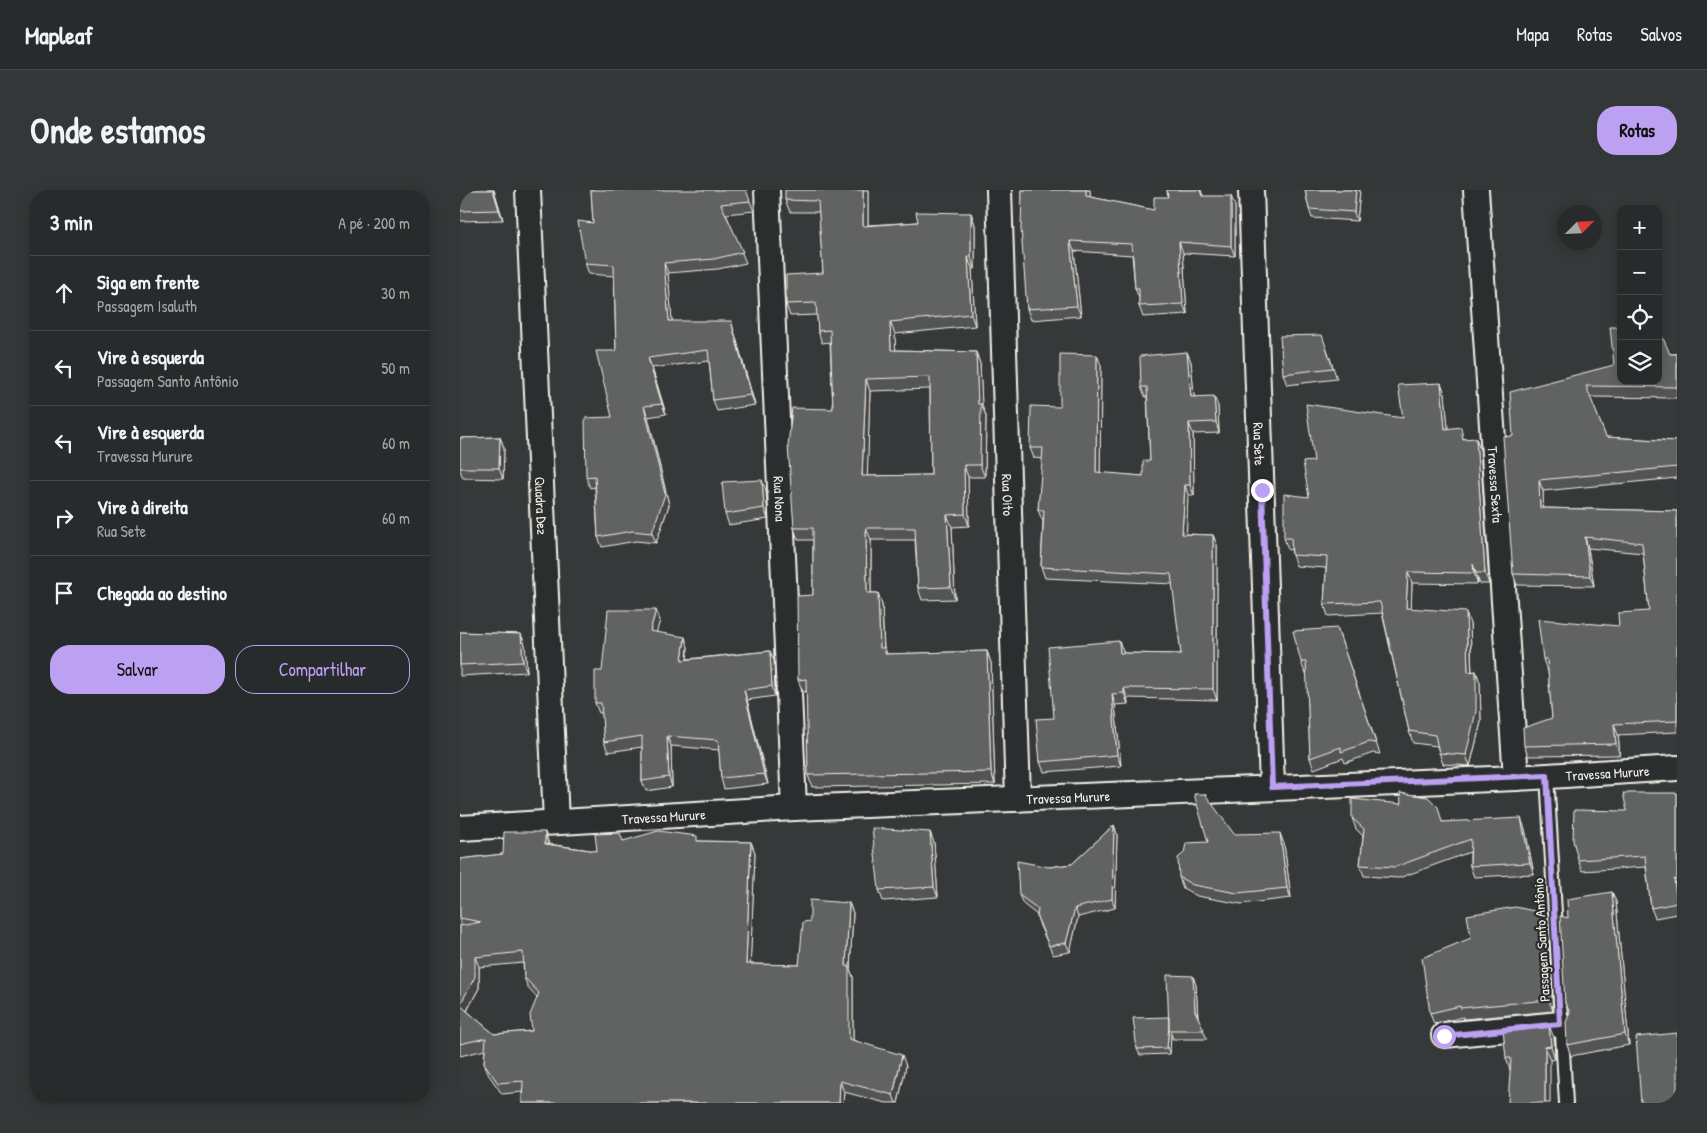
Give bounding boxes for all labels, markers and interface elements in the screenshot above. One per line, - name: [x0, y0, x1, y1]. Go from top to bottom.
- text: Mapleaf: [25, 19, 93, 51]
- text: Mapa: [1516, 22, 1549, 47]
- text: Rotas: [1577, 22, 1613, 47]
- text: Salvos: [1641, 22, 1682, 47]
- button: Rotas: [1597, 106, 1677, 155]
- text: Onde estamos: [30, 107, 205, 154]
- north arrow: [1557, 205, 1602, 250]
- map controls: [1617, 205, 1662, 385]
- button: +: [1617, 205, 1662, 250]
- text: 3 min: [50, 208, 93, 237]
- text: A pé · 200 m: [338, 212, 410, 234]
- button: −: [1617, 250, 1662, 295]
- text: Siga em frente: [97, 269, 200, 295]
- icon: ahead: [50, 279, 78, 307]
- text: 30 m: [381, 282, 410, 304]
- text: Passagem Isaluth: [97, 295, 197, 317]
- button: locate: [1617, 295, 1662, 340]
- button: layers: [1617, 340, 1662, 385]
- text: Vire à esquerda: [97, 344, 204, 370]
- icon: left: [50, 354, 78, 382]
- text: 50 m: [382, 357, 410, 379]
- text: Passagem Santo Antônio: [97, 370, 238, 392]
- text: Vire à esquerda: [97, 419, 204, 445]
- street label: Rua Sete: [1250, 422, 1270, 466]
- icon: left: [50, 429, 78, 457]
- text: 60 m: [382, 432, 410, 454]
- text: Travessa Murure: [97, 445, 193, 467]
- street label: Travessa Sexta: [1484, 445, 1508, 524]
- street label: Rua Oito: [998, 474, 1019, 517]
- street label: Rua Nona: [770, 475, 791, 522]
- street label: Quadra Dez: [531, 476, 553, 535]
- route end: [1251, 479, 1274, 502]
- text: Vire à direita: [97, 494, 188, 520]
- icon: right: [50, 504, 78, 532]
- text: 60 m: [382, 507, 410, 529]
- text: Rua Sete: [97, 520, 146, 542]
- icon: arrive: [50, 579, 78, 607]
- text: Chegada ao destino: [97, 580, 227, 606]
- button: Salvar: [50, 645, 225, 694]
- button: Compartilhar: [235, 645, 410, 694]
- street label: Travessa Murure: [1565, 760, 1651, 784]
- street label: Travessa Murure: [1026, 785, 1111, 808]
- street label: Travessa Murure: [621, 804, 707, 828]
- street label: Passagem Santo Antônio: [1528, 877, 1555, 1002]
- route start: [1433, 1025, 1456, 1048]

